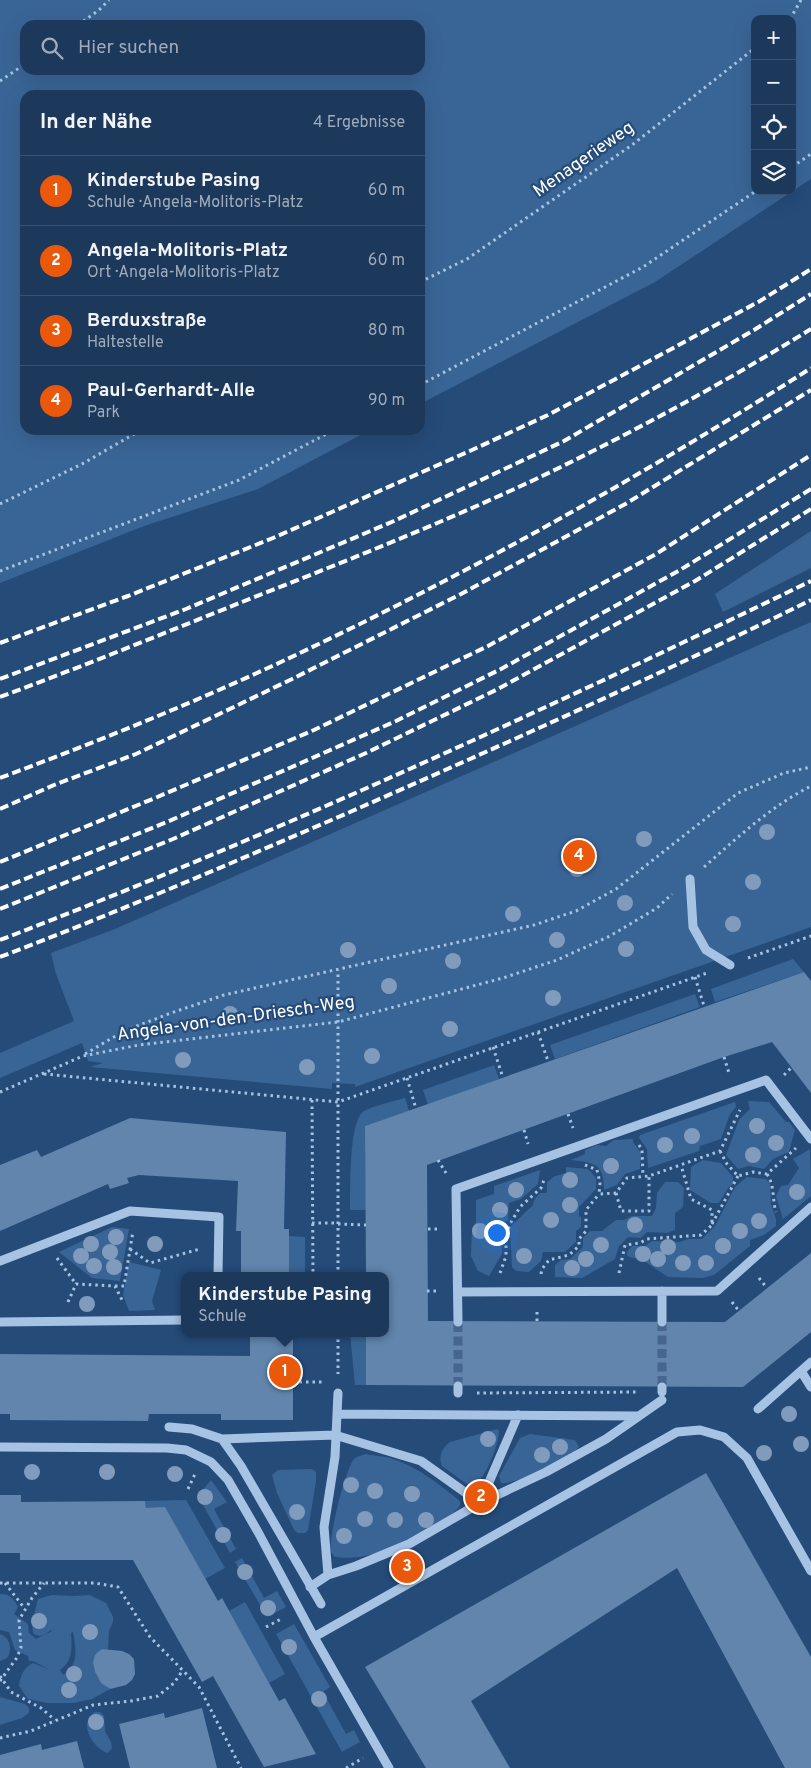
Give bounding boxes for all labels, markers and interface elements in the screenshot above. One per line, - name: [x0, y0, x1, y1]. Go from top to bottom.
- map controls: [751, 15, 796, 195]
- button: +: [751, 15, 796, 60]
- search box: [20, 20, 425, 75]
- icon: search: [38, 34, 66, 62]
- text: Hier suchen: [78, 36, 179, 60]
- button: −: [751, 60, 796, 105]
- button: locate: [751, 105, 796, 150]
- text: In der Nähe: [40, 109, 152, 136]
- text: 4 Ergebnisse: [313, 113, 405, 133]
- street label: Menagerieweg: [529, 117, 639, 203]
- button: layers: [751, 150, 796, 195]
- text: Kinderstube Pasing: [87, 169, 260, 193]
- text: 1: [53, 181, 59, 201]
- text: 60 m: [368, 181, 405, 201]
- text: Schule · Angela-Molitoris-Platz: [87, 193, 304, 213]
- text: Angela-Molitoris-Platz: [87, 239, 288, 263]
- text: 2: [51, 251, 61, 271]
- text: 60 m: [368, 251, 405, 271]
- text: Ort · Angela-Molitoris-Platz: [87, 263, 280, 283]
- text: Berduxstraße: [87, 309, 207, 333]
- text: 3: [51, 321, 61, 341]
- text: 80 m: [368, 321, 405, 341]
- text: Haltestelle: [87, 333, 164, 353]
- text: Paul-Gerhardt-Alle: [87, 379, 255, 403]
- text: 4: [51, 391, 61, 411]
- text: 90 m: [368, 391, 405, 411]
- text: Park: [87, 403, 120, 423]
- pin: 4: [563, 837, 595, 875]
- street label: Angela-von-den-Driesch-Weg: [116, 991, 356, 1047]
- your location: [484, 1220, 510, 1246]
- popup: [181, 1272, 389, 1337]
- text: Kinderstube Pasing: [198, 1283, 372, 1307]
- text: Schule: [198, 1307, 246, 1327]
- pin: 1: [269, 1353, 301, 1391]
- pin: 2: [465, 1478, 497, 1516]
- pin: 3: [391, 1548, 423, 1586]

